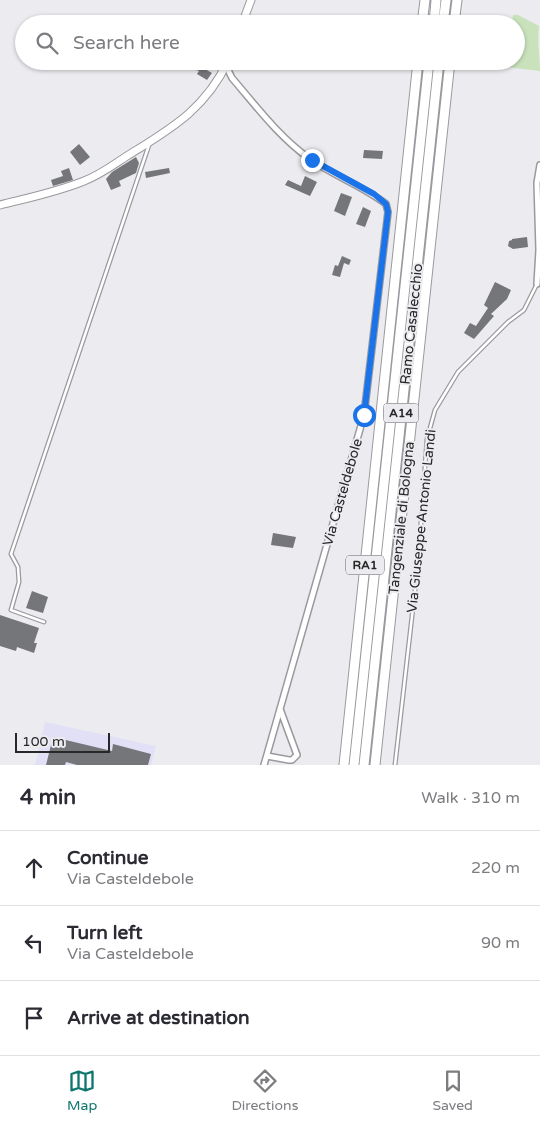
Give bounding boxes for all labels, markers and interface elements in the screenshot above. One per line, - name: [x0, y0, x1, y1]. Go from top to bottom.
- search box: [15, 15, 525, 70]
- icon: search: [33, 29, 61, 57]
- text: Search here: [73, 32, 180, 54]
- route end: [301, 149, 324, 172]
- street label: Ramo Casalecchio: [397, 263, 426, 386]
- road number: A14: [384, 403, 418, 422]
- route start: [353, 404, 376, 427]
- street label: Via Giuseppe Antonio Landi: [403, 428, 440, 614]
- street label: Via Casteldebole: [319, 436, 366, 548]
- street label: Tangenziale di Bologna: [385, 441, 418, 595]
- road number: RA1: [346, 556, 384, 574]
- scale bar: [15, 730, 110, 753]
- text: 100 m: [22, 733, 65, 750]
- text: 4 min: [20, 785, 76, 810]
- text: Walk · 310 m: [421, 788, 520, 808]
- text: Continue: [67, 847, 149, 869]
- icon: ahead: [20, 854, 48, 882]
- text: 220 m: [471, 858, 520, 878]
- text: Via Casteldebole: [67, 869, 194, 889]
- text: Turn left: [67, 922, 143, 944]
- icon: left: [20, 929, 48, 957]
- text: 90 m: [481, 933, 520, 953]
- text: Via Casteldebole: [67, 944, 194, 964]
- icon: arrive: [20, 1004, 48, 1032]
- text: Arrive at destination: [67, 1007, 250, 1029]
- tab: Map: [67, 1067, 97, 1114]
- tab: Directions: [231, 1067, 298, 1114]
- tab: Saved: [432, 1067, 473, 1114]

